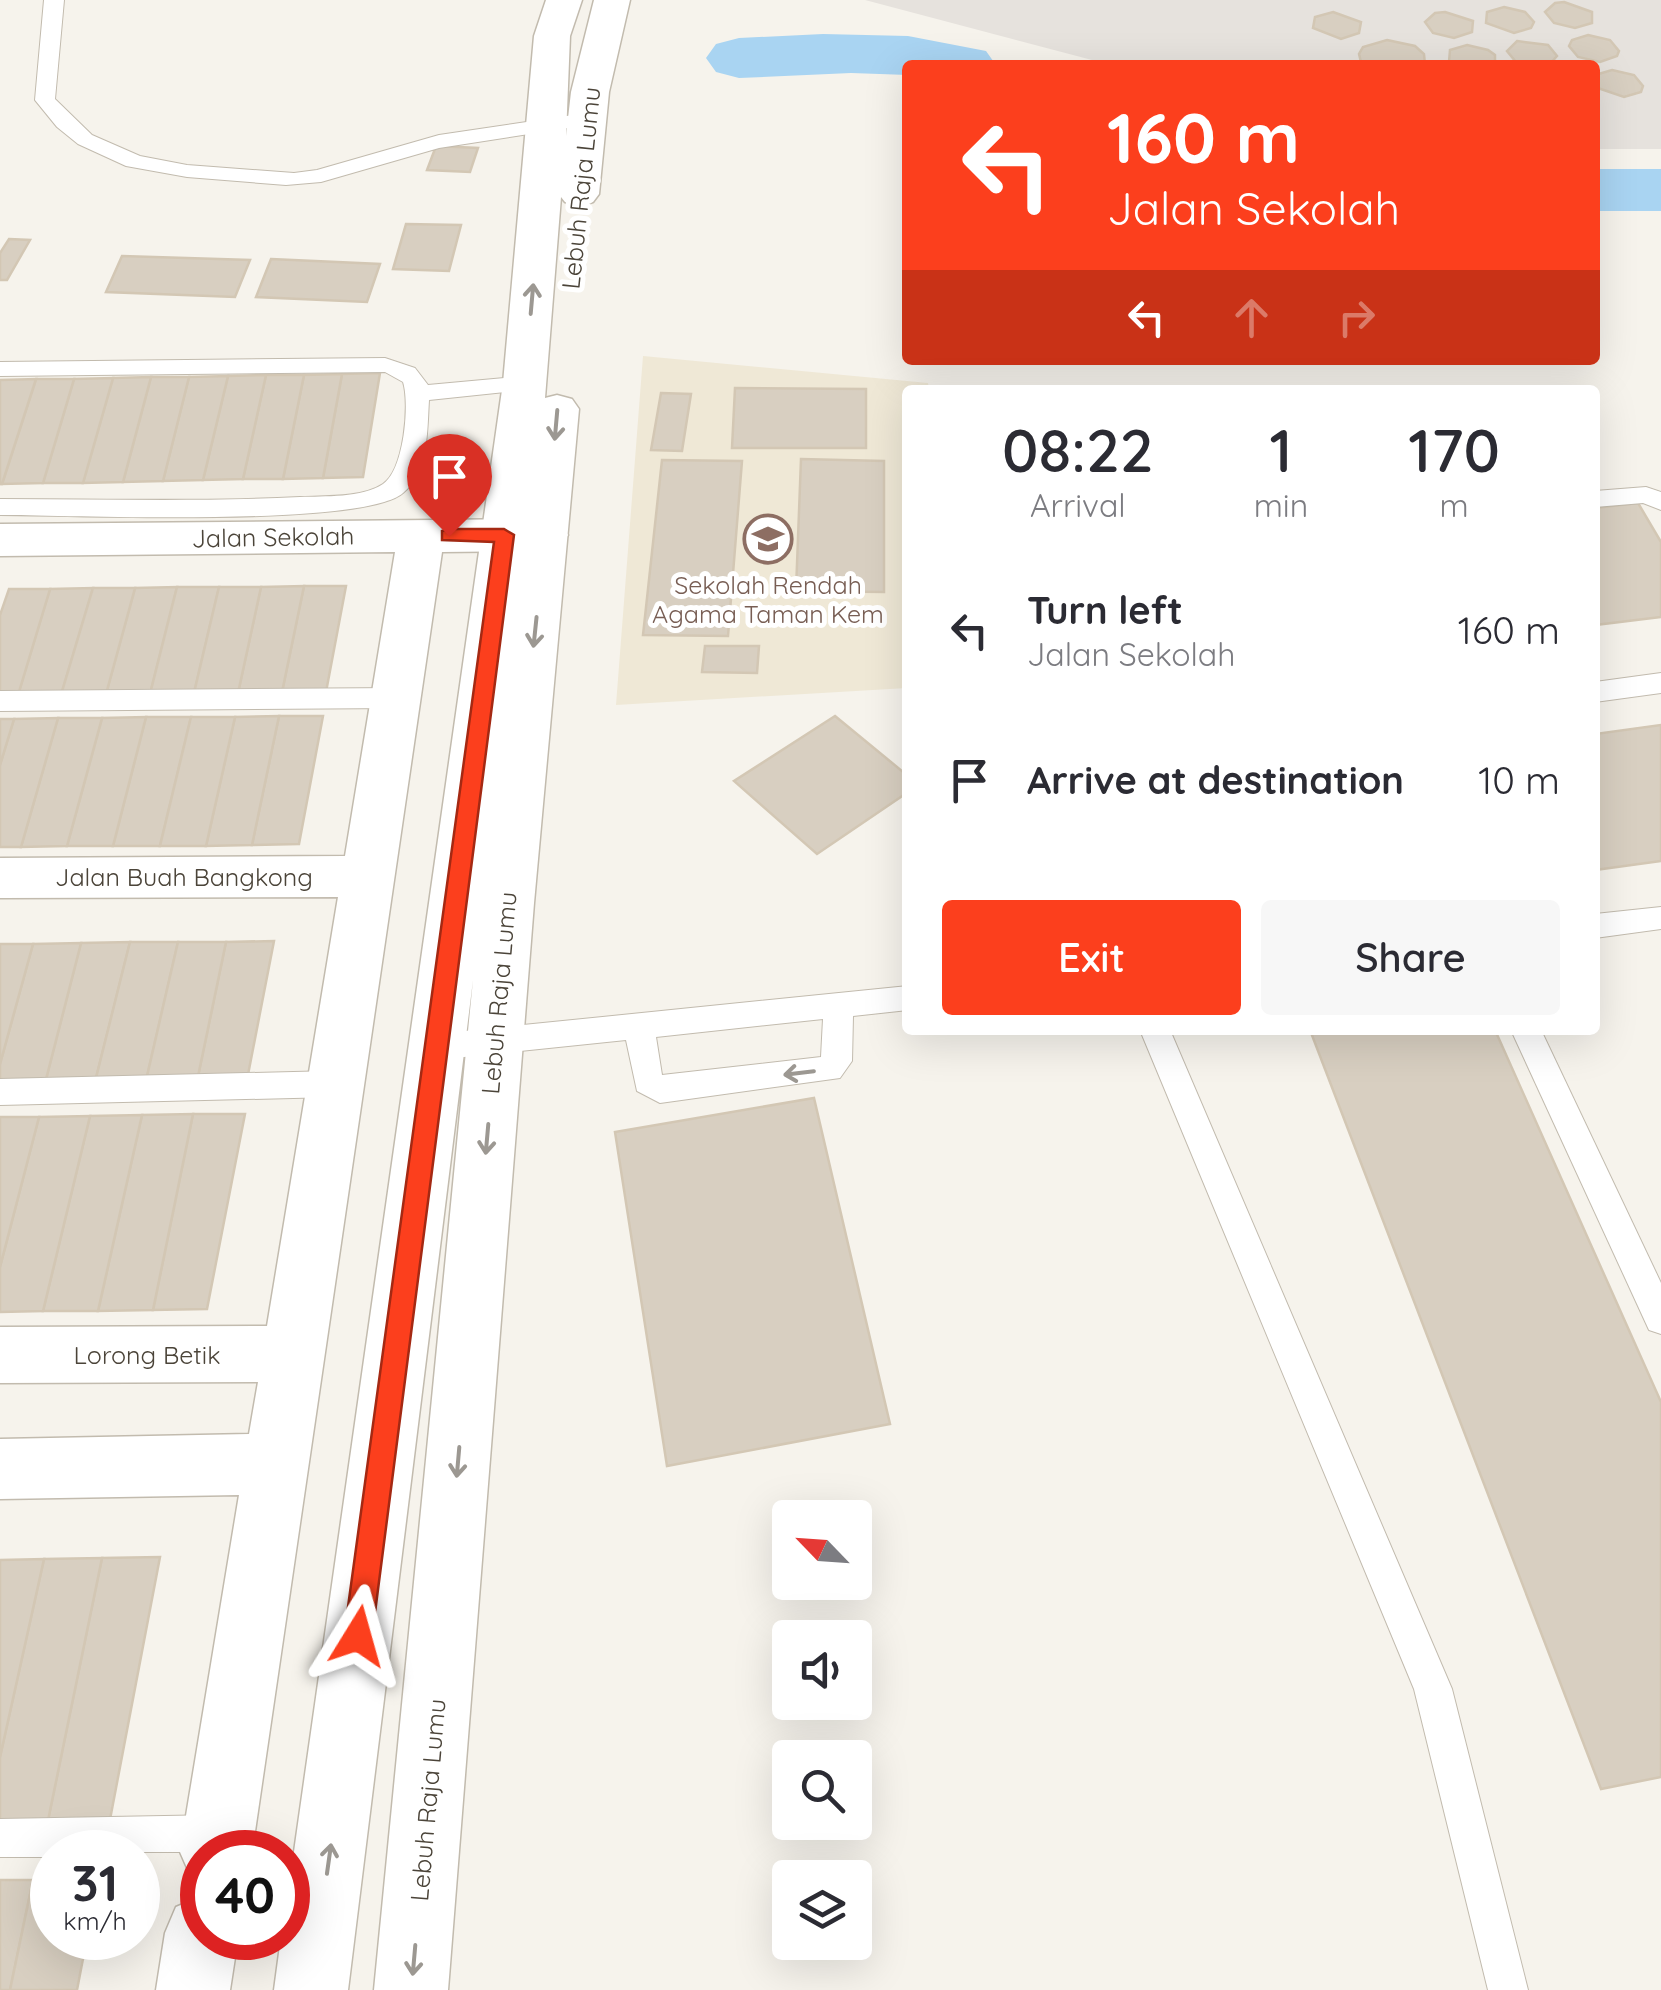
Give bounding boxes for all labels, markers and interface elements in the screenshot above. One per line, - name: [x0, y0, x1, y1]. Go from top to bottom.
- street label: Lebuh Raja Lumu: [554, 85, 607, 291]
- text: 160 m: [1107, 93, 1300, 181]
- icon: left: [942, 100, 1072, 230]
- text: Jalan Sekolah: [1107, 180, 1400, 236]
- one-way arrow: [523, 284, 542, 316]
- icon: left: [1119, 290, 1174, 345]
- icon: ahead: [1224, 290, 1279, 345]
- icon: right: [1329, 290, 1384, 345]
- one-way arrow: [546, 409, 565, 441]
- text: 08:22: [1002, 412, 1154, 487]
- text: 1: [1269, 412, 1292, 487]
- text: 170: [1408, 412, 1500, 487]
- pin: [407, 434, 492, 537]
- icon: arrive: [422, 449, 477, 504]
- text: Arrival: [1030, 485, 1126, 525]
- text: min: [1254, 485, 1308, 525]
- text: m: [1439, 485, 1469, 525]
- school or university icon: Sekolah Rendah Agama Taman Kem: [742, 513, 794, 565]
- street label: Jalan Sekolah: [191, 520, 355, 553]
- place label: Sekolah Rendah Agama Taman Kem: [652, 569, 884, 629]
- text: Turn left: [1027, 586, 1183, 634]
- icon: left: [942, 603, 997, 658]
- text: 160 m: [1458, 606, 1560, 654]
- one-way arrow: [525, 615, 544, 647]
- text: Jalan Sekolah: [1027, 634, 1235, 674]
- icon: arrive: [942, 753, 997, 808]
- text: Arrive at destination: [1027, 756, 1404, 804]
- text: 10 m: [1478, 756, 1560, 804]
- street label: Jalan Buah Bangkong: [55, 861, 313, 892]
- street label: Lebuh Raja Lumu: [474, 890, 523, 1095]
- button: Exit: [942, 900, 1241, 1015]
- button: Share: [1261, 900, 1560, 1015]
- one-way arrow: [783, 1064, 816, 1083]
- one-way arrow: [477, 1122, 496, 1154]
- street label: Lorong Betik: [73, 1339, 221, 1370]
- one-way arrow: [448, 1446, 467, 1478]
- north arrow: [772, 1500, 872, 1600]
- map controls: [772, 1500, 872, 1960]
- position arrow: [306, 1584, 410, 1688]
- button: sound: [772, 1620, 872, 1720]
- street label: Lebuh Raja Lumu: [403, 1697, 452, 1902]
- button: search: [772, 1740, 872, 1840]
- speed limit sign: 40: [180, 1830, 310, 1960]
- one-way arrow: [320, 1843, 338, 1875]
- text: 31: [72, 1851, 118, 1914]
- button: layers: [772, 1860, 872, 1960]
- text: km/h: [63, 1905, 127, 1936]
- one-way arrow: [404, 1944, 423, 1976]

